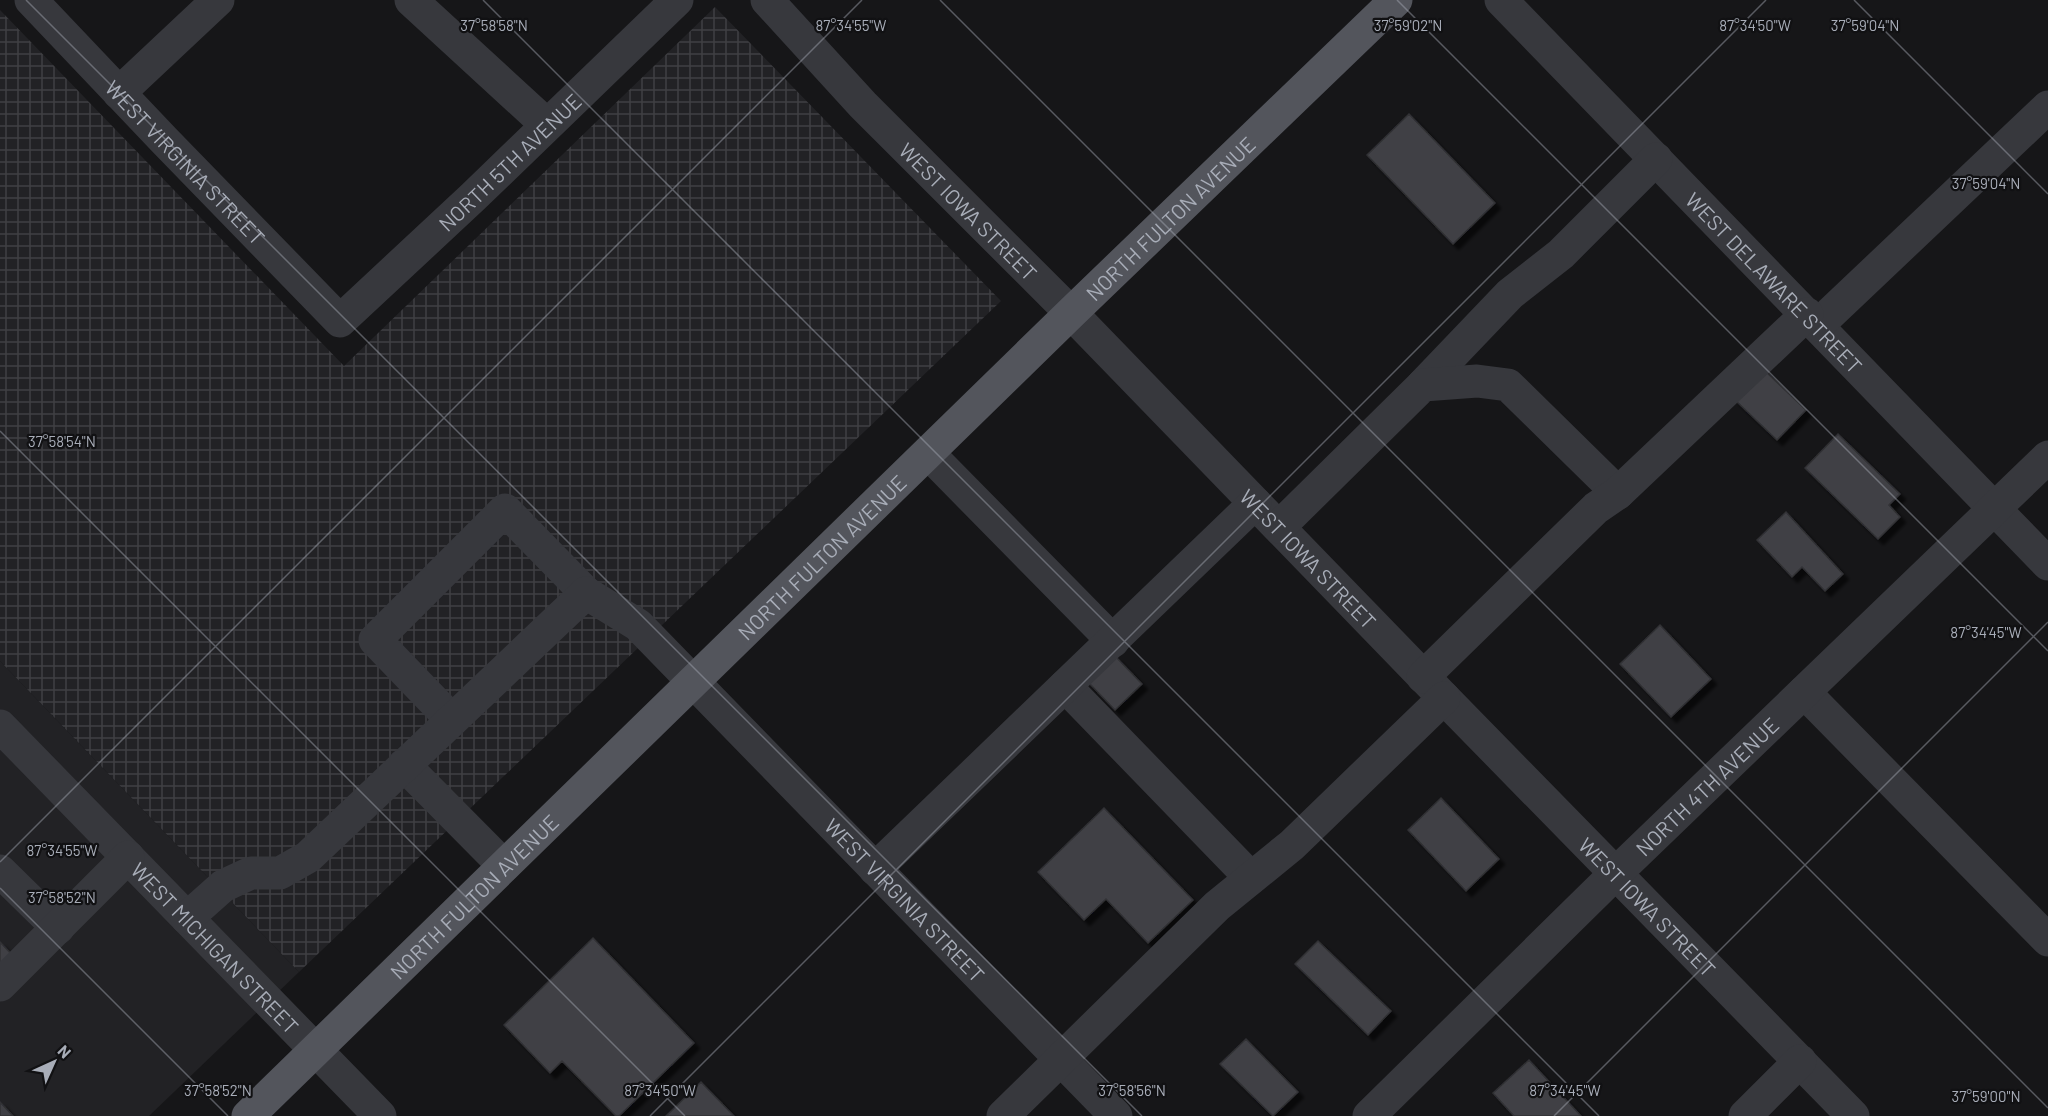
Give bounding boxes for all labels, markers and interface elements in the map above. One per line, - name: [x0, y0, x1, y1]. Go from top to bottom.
- text: 37°58'58"N: [460, 16, 528, 34]
- text: 87°34'55"W: [816, 16, 886, 34]
- text: 37°59'02"N: [1374, 16, 1442, 34]
- text: 87°34'50"W: [1719, 16, 1791, 34]
- text: 37°59'04"N: [1831, 16, 1899, 34]
- street label: WEST VIRGINIA STREET: [101, 75, 271, 249]
- street label: NORTH 5TH AVENUE: [433, 88, 586, 236]
- street label: NORTH FULTON AVENUE: [1080, 131, 1260, 305]
- street label: WEST IOWA STREET: [895, 137, 1043, 285]
- text: 37°59'04"N: [1952, 174, 2020, 192]
- street label: WEST DELAWARE STREET: [1681, 186, 1868, 378]
- text: 37°58'54"N: [28, 432, 96, 450]
- street label: NORTH FULTON AVENUE: [732, 469, 911, 644]
- street label: WEST IOWA STREET: [1235, 483, 1382, 633]
- text: 87°34'45"W: [1950, 623, 2022, 641]
- street label: NORTH 4TH AVENUE: [1630, 712, 1783, 860]
- street label: NORTH FULTON AVENUE: [384, 808, 563, 984]
- street label: WEST VIRGINIA STREET: [820, 813, 991, 987]
- street label: WEST IOWA STREET: [1574, 832, 1721, 981]
- text: 87°34'55"W: [27, 841, 97, 859]
- street label: WEST MICHIGAN STREET: [127, 856, 305, 1038]
- text: 37°58'52"N: [28, 888, 96, 906]
- north arrow: [24, 1032, 84, 1092]
- text: N: [54, 1041, 75, 1062]
- text: 37°58'52"N: [184, 1081, 252, 1099]
- text: 87°34'50"W: [624, 1081, 696, 1099]
- text: 37°58'56"N: [1098, 1081, 1166, 1099]
- text: 87°34'45"W: [1529, 1081, 1601, 1099]
- text: 37°59'00"N: [1951, 1087, 2021, 1105]

